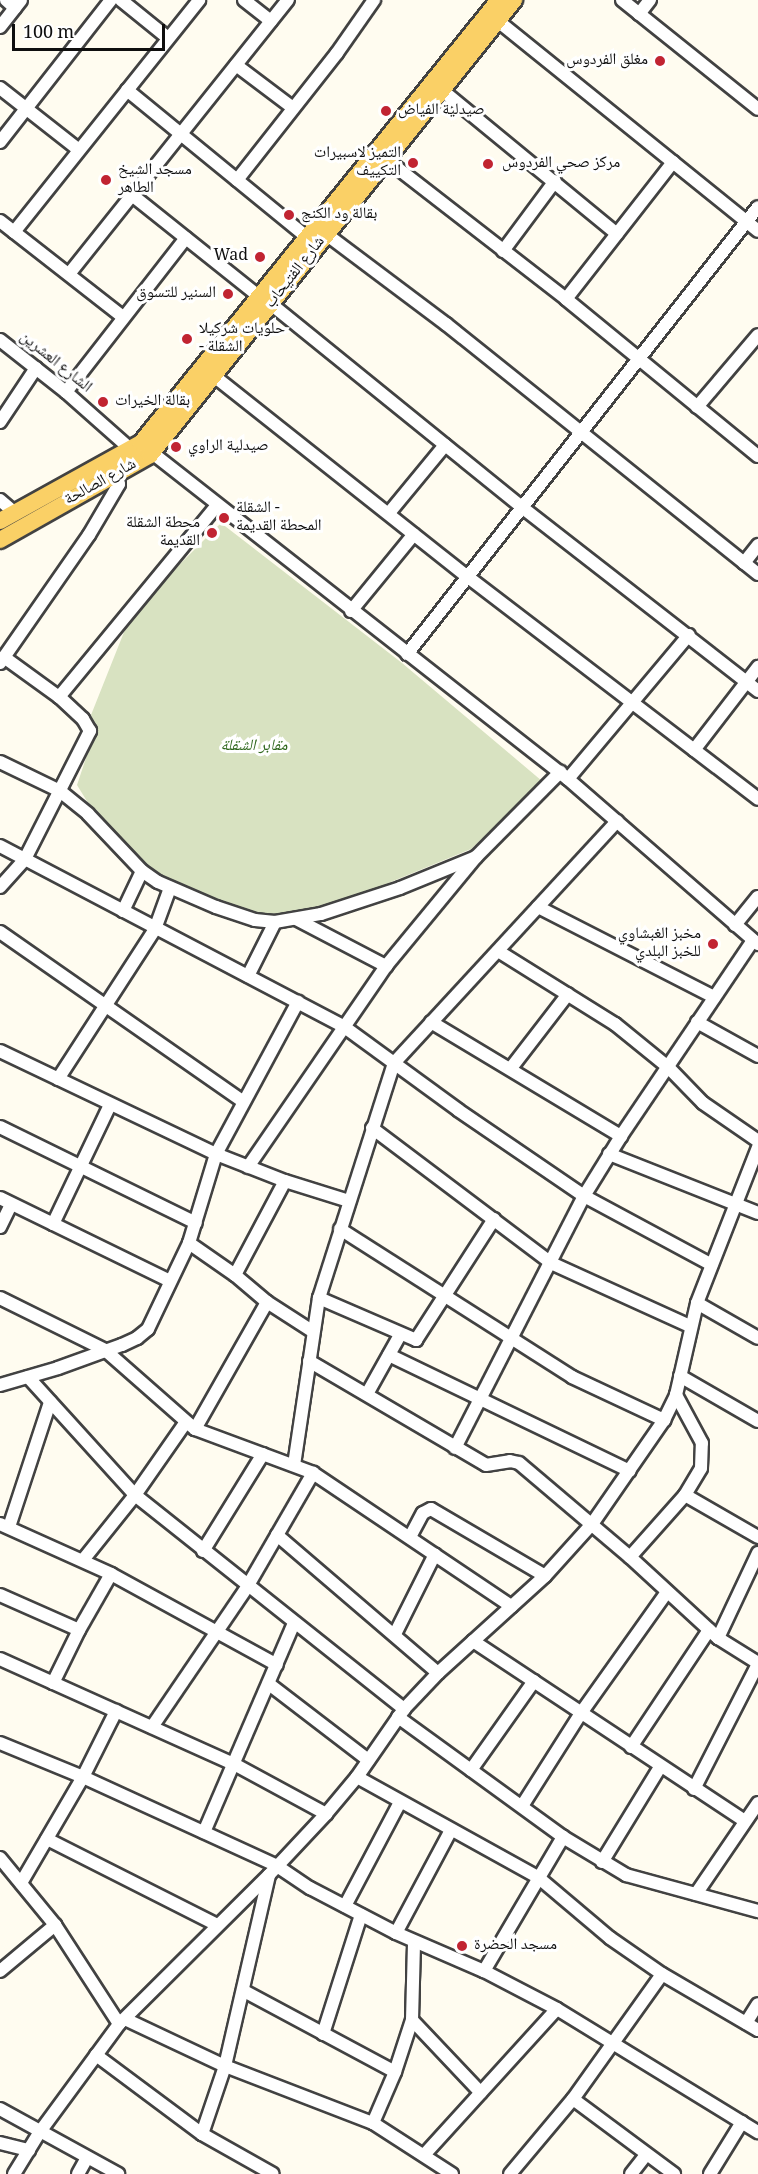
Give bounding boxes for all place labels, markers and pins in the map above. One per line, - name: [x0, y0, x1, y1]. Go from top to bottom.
- place label: مغلق الفردوس: [566, 51, 648, 71]
- marker: مغلق الفردوس: [653, 54, 667, 68]
- place label: صيدلية الفياض: [398, 101, 485, 121]
- marker: صيدلية الفياض: [379, 104, 393, 118]
- place label: التميز لاسبيرات التكييف: [314, 144, 401, 182]
- place label: مركز صحي الفردوس: [502, 154, 620, 174]
- marker: مركز صحي الفردوس: [479, 155, 497, 173]
- marker: التميز لاسبيرات التكييف: [406, 156, 420, 170]
- place label: مسجد الشيخ الطاهر: [118, 161, 192, 199]
- marker: مسجد الشيخ الطاهر: [99, 173, 113, 187]
- place label: بقالة ود الكنج: [301, 205, 377, 225]
- marker: بقالة ود الكنج: [282, 208, 296, 222]
- place label: Wad: [214, 247, 248, 267]
- marker: Wad: [253, 250, 267, 264]
- place label: السنير للتسوق: [136, 284, 216, 304]
- marker: السنير للتسوق: [221, 287, 235, 301]
- place label: حلويات شركيلا - الشقلة: [199, 320, 285, 358]
- marker: حلويات شركيلا - الشقلة: [180, 332, 194, 346]
- place label: بقالة الخيرات: [115, 392, 190, 412]
- marker: بقالة الخيرات: [96, 395, 110, 409]
- place label: صيدلية الراوي: [188, 437, 269, 457]
- marker: صيدلية الراوي: [169, 440, 183, 454]
- place label: الشقلة - المحطة القديمة: [236, 499, 322, 537]
- marker: الشقلة - المحطة القديمة: [217, 511, 231, 525]
- place label: محطة الشقلة القديمة: [126, 514, 200, 552]
- marker: محطة الشقلة القديمة: [205, 526, 219, 540]
- place label: مخبز الغبشاوي للخبز البلدي: [618, 925, 701, 963]
- marker: مخبز الغبشاوي للخبز البلدي: [706, 937, 720, 951]
- place label: مسجد الحضرة: [474, 1936, 557, 1956]
- marker: مسجد الحضرة: [455, 1939, 469, 1953]

